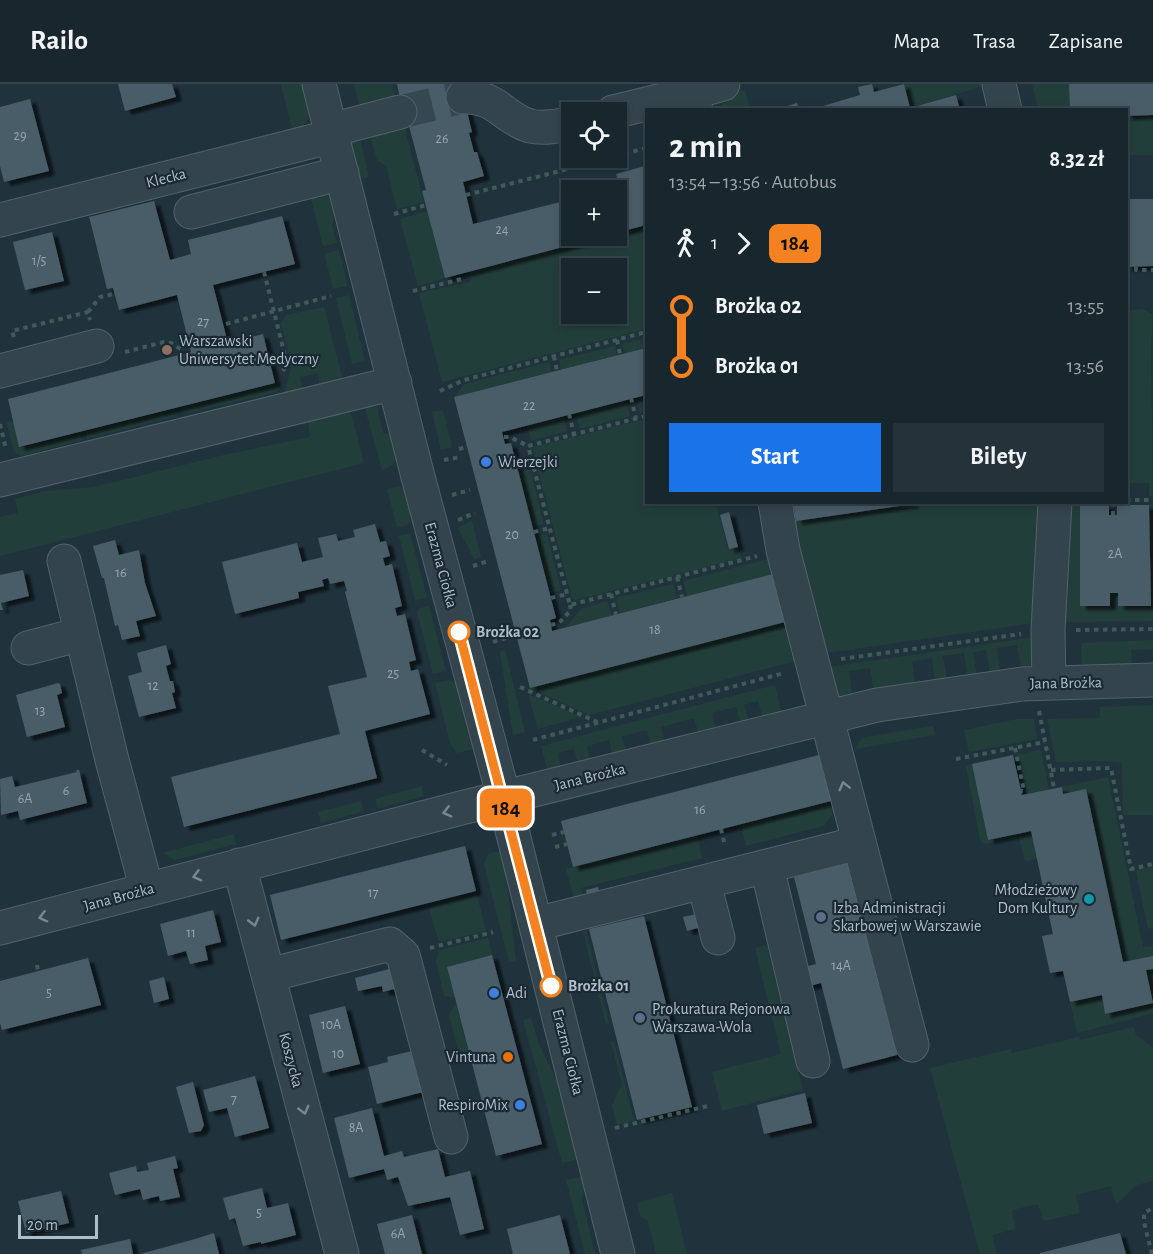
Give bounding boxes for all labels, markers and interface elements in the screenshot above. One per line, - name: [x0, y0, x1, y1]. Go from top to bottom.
- text: Railo: [30, 27, 88, 55]
- text: Mapa: [894, 31, 940, 52]
- text: Trasa: [973, 31, 1016, 52]
- text: Zapisane: [1049, 31, 1123, 52]
- map controls: [561, 102, 627, 324]
- button: locate: [561, 102, 627, 168]
- house number: 29: [14, 129, 26, 143]
- text: 2 min: [669, 131, 742, 164]
- house number: 26: [436, 132, 448, 146]
- text: 8.32 zł: [1049, 148, 1104, 170]
- street label: Klecka: [144, 165, 188, 191]
- text: 13:54 – 13:56 · Autobus: [669, 172, 837, 192]
- button: +: [561, 180, 627, 246]
- house number: 24: [495, 223, 509, 237]
- icon: walk: [669, 227, 702, 260]
- icon: forward: [727, 227, 760, 260]
- text: 1: [711, 233, 718, 253]
- text: 184: [781, 233, 809, 254]
- house number: 1/5: [32, 254, 46, 268]
- button: −: [561, 258, 627, 324]
- text: Brożka 02: [715, 295, 802, 317]
- text: 13:55: [1068, 296, 1104, 316]
- house number: 27: [197, 315, 209, 329]
- place label: Warszawski Uniwersytet Medyczny: [179, 333, 319, 368]
- marker: Warszawski Uniwersytet Medyczny: [160, 343, 174, 357]
- text: Brożka 01: [715, 355, 799, 377]
- text: 13:56: [1067, 356, 1104, 376]
- house number: 22: [523, 399, 535, 413]
- button: Start: [669, 423, 881, 492]
- button: Bilety: [893, 423, 1104, 492]
- place label: Wierzejki: [498, 454, 558, 471]
- marker: Wierzejki: [479, 455, 493, 469]
- street label: Erazma Ciołka: [422, 520, 460, 610]
- house number: 20: [505, 528, 519, 542]
- house number: 2A: [1108, 547, 1122, 561]
- house number: 16: [115, 566, 127, 580]
- marker: Brożka 02: [448, 621, 470, 643]
- house number: 18: [649, 623, 661, 637]
- place label: Brożka 02: [476, 624, 539, 640]
- house number: 25: [387, 667, 399, 681]
- street label: Jana Brożka: [1030, 674, 1102, 692]
- house number: 12: [147, 679, 159, 693]
- house number: 13: [35, 704, 46, 718]
- street label: Jana Brożka: [553, 760, 627, 794]
- one-way arrow: [838, 781, 851, 791]
- house number: 6: [63, 784, 69, 798]
- line badge: 184: [472, 788, 540, 828]
- house number: 6A: [18, 792, 32, 806]
- text: 184: [492, 798, 520, 819]
- house number: 16: [694, 803, 706, 817]
- one-way arrow: [442, 805, 452, 817]
- one-way arrow: [192, 869, 202, 882]
- street label: Jana Brożka: [82, 880, 156, 914]
- place label: Młodzieżowy Dom Kultury: [995, 882, 1077, 917]
- house number: 17: [368, 886, 378, 900]
- marker: Młodzieżowy Dom Kultury: [1082, 892, 1096, 906]
- place label: Izba Administracji Skarbowej w Warszawie: [833, 900, 981, 935]
- one-way arrow: [38, 910, 48, 922]
- marker: Izba Administracji Skarbowej w Warszawie: [814, 910, 828, 924]
- one-way arrow: [247, 917, 260, 927]
- house number: 11: [186, 926, 196, 940]
- house number: 14A: [831, 959, 851, 973]
- marker: Brożka 01: [540, 975, 562, 997]
- place label: Brożka 01: [568, 978, 629, 994]
- place label: Adi: [506, 985, 527, 1001]
- house number: 5: [46, 986, 52, 1000]
- marker: Adi: [487, 986, 501, 1000]
- place label: Prokuratura Rejonowa Warszawa-Wola: [652, 1001, 790, 1035]
- street label: Erazma Ciołka: [550, 1007, 586, 1097]
- marker: Prokuratura Rejonowa Warszawa-Wola: [633, 1011, 647, 1025]
- house number: 10A: [321, 1018, 341, 1032]
- street label: Koszycka: [275, 1031, 306, 1089]
- house number: 10: [332, 1047, 344, 1061]
- place label: Vintuna: [446, 1049, 496, 1065]
- marker: Vintuna: [501, 1050, 515, 1064]
- house number: 7: [231, 1092, 237, 1106]
- place label: RespiroMix: [438, 1097, 508, 1113]
- marker: RespiroMix: [513, 1098, 527, 1112]
- one-way arrow: [297, 1105, 309, 1115]
- house number: 8A: [349, 1121, 363, 1135]
- house number: 5: [256, 1206, 262, 1220]
- scale bar: [18, 1212, 98, 1240]
- text: 20 m: [27, 1217, 58, 1233]
- house number: 6A: [391, 1227, 405, 1241]

